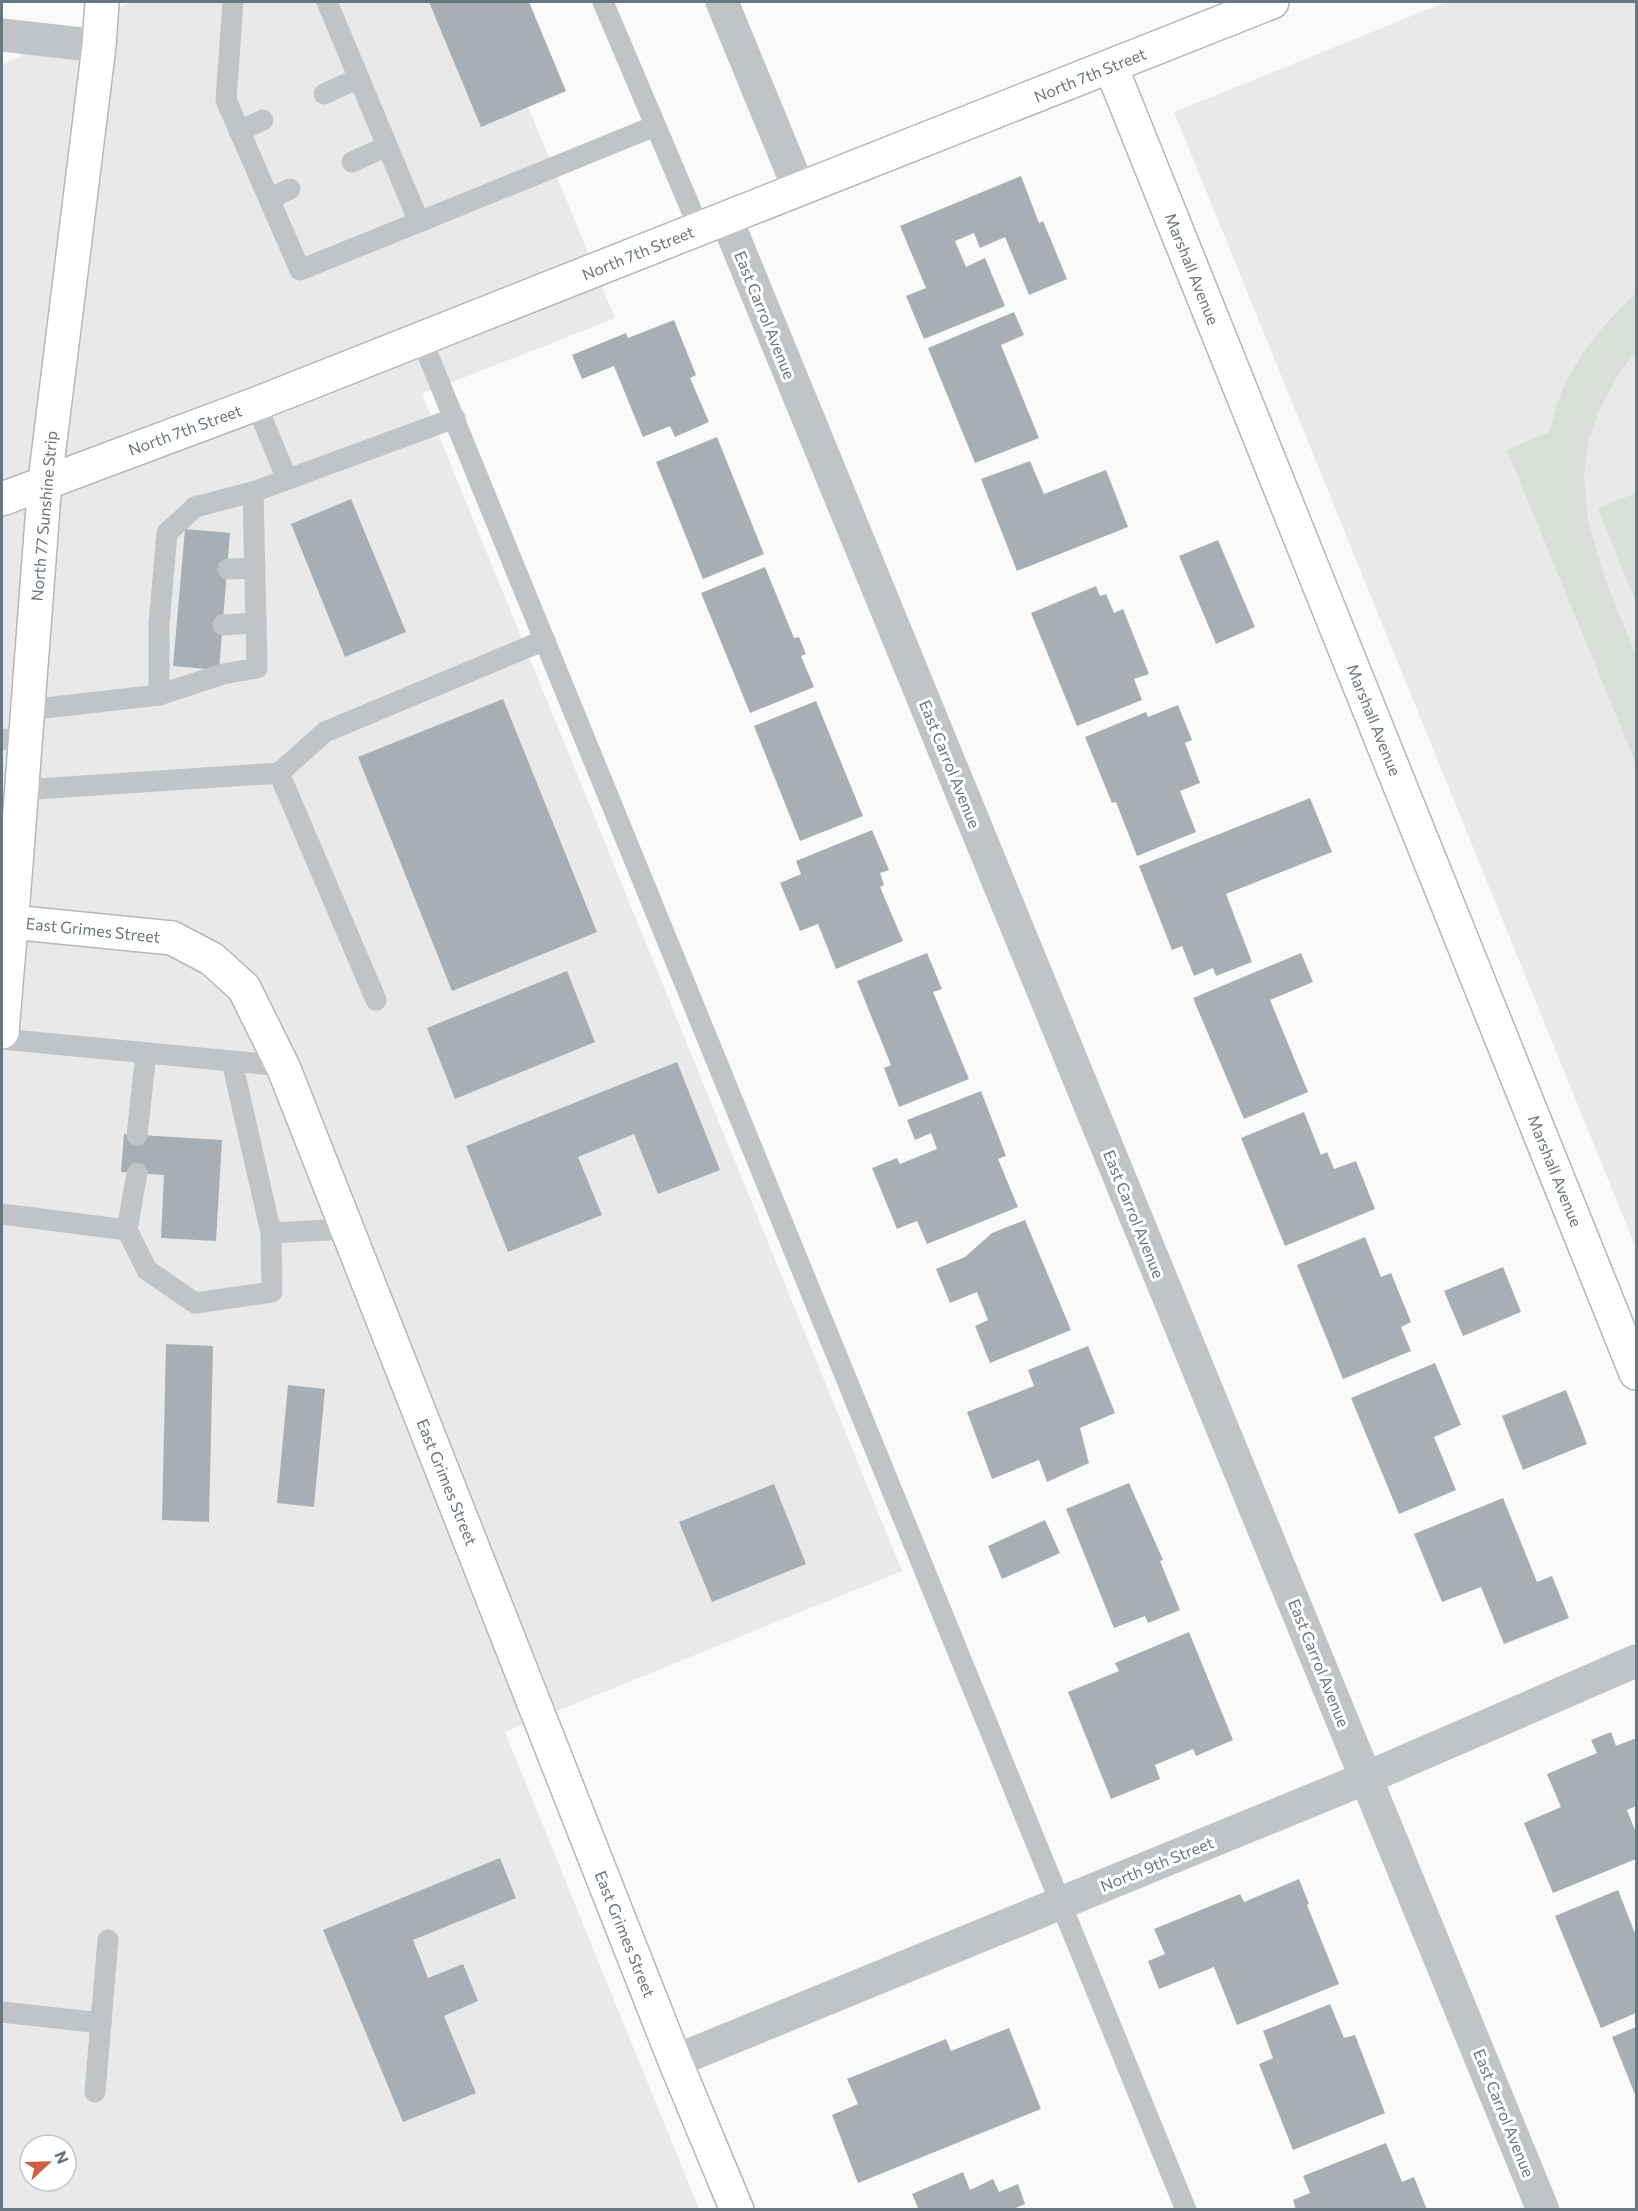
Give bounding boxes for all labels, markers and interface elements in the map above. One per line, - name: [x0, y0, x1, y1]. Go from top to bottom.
- street label: North 7th Street: [1031, 43, 1149, 106]
- street label: Marshall Avenue: [1161, 210, 1224, 328]
- street label: North 7th Street: [579, 221, 697, 284]
- street label: East Carrol Avenue: [731, 248, 800, 382]
- street label: North 7th Street: [126, 400, 245, 459]
- street label: North 77 Sunshine Strip: [27, 430, 60, 602]
- street label: Marshall Avenue: [1343, 661, 1406, 779]
- street label: East Carrol Avenue: [916, 697, 985, 831]
- street label: East Grimes Street: [25, 913, 162, 946]
- street label: Marshall Avenue: [1524, 1112, 1587, 1230]
- street label: East Carrol Avenue: [1100, 1147, 1169, 1281]
- street label: East Grimes Street: [413, 1416, 482, 1548]
- street label: East Carrol Avenue: [1285, 1596, 1354, 1730]
- street label: North 9th Street: [1097, 1832, 1217, 1895]
- street label: East Grimes Street: [591, 1868, 660, 2000]
- street label: East Carrol Avenue: [1470, 2046, 1539, 2180]
- north arrow: [18, 2133, 78, 2193]
- text: N: [51, 2148, 73, 2166]

